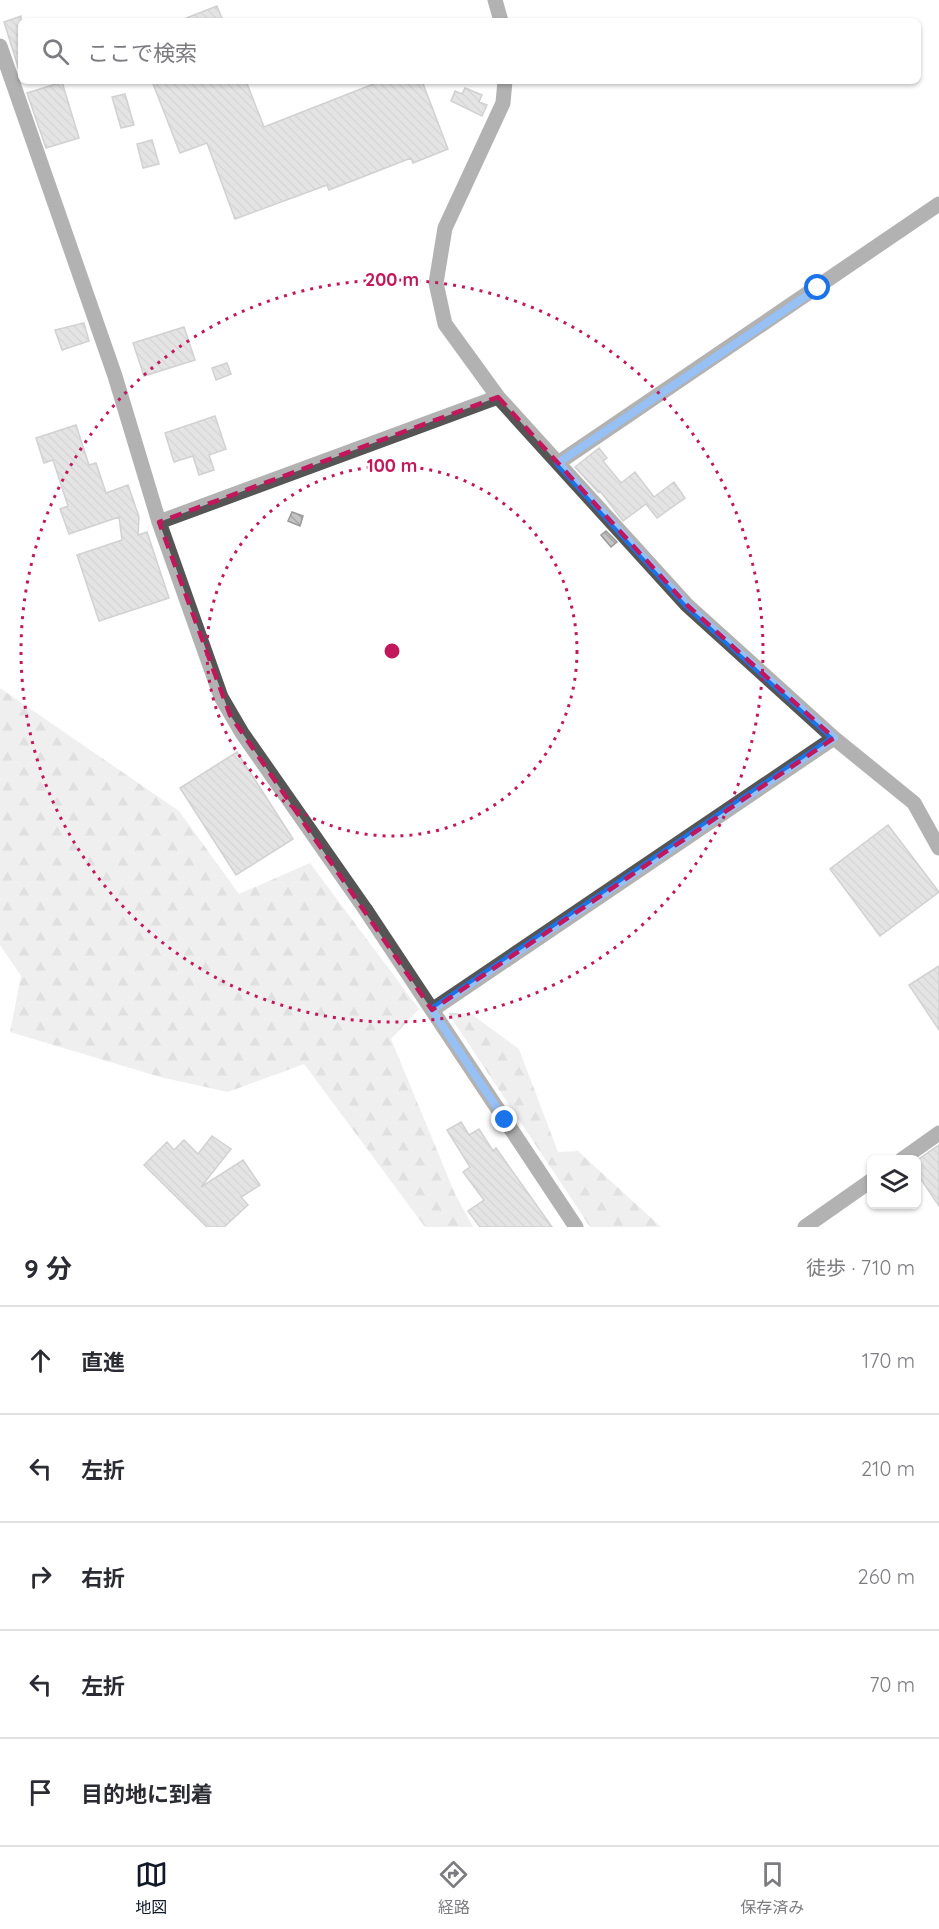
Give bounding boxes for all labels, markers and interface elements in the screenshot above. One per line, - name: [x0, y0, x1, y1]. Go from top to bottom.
- search box: [18, 18, 921, 84]
- icon: search: [39, 35, 72, 68]
- text: ここで検索: [87, 39, 197, 67]
- text: 200 m: [365, 268, 419, 291]
- route start: [804, 274, 830, 300]
- text: 100 m: [367, 454, 417, 477]
- centre of rings: [382, 641, 402, 661]
- route end: [491, 1106, 517, 1132]
- map controls: [867, 1155, 921, 1209]
- button: layers: [867, 1155, 921, 1209]
- text: 9 分: [24, 1252, 72, 1285]
- text: 徒歩 · 710 m: [806, 1255, 915, 1280]
- icon: ahead: [24, 1344, 57, 1377]
- text: 直進: [81, 1348, 125, 1376]
- text: 170 m: [862, 1348, 915, 1373]
- icon: left: [24, 1452, 57, 1485]
- text: 左折: [81, 1456, 125, 1484]
- text: 210 m: [861, 1456, 915, 1481]
- icon: right: [24, 1560, 57, 1593]
- text: 右折: [81, 1564, 125, 1592]
- text: 260 m: [858, 1564, 915, 1589]
- icon: left: [24, 1668, 57, 1701]
- text: 左折: [81, 1672, 125, 1700]
- text: 70 m: [869, 1672, 915, 1697]
- icon: arrive: [24, 1776, 57, 1809]
- text: 目的地に到着: [81, 1780, 213, 1808]
- tab: 地図: [135, 1858, 168, 1918]
- tab: 経路: [437, 1858, 470, 1918]
- tab: 保存済み: [740, 1858, 804, 1918]

